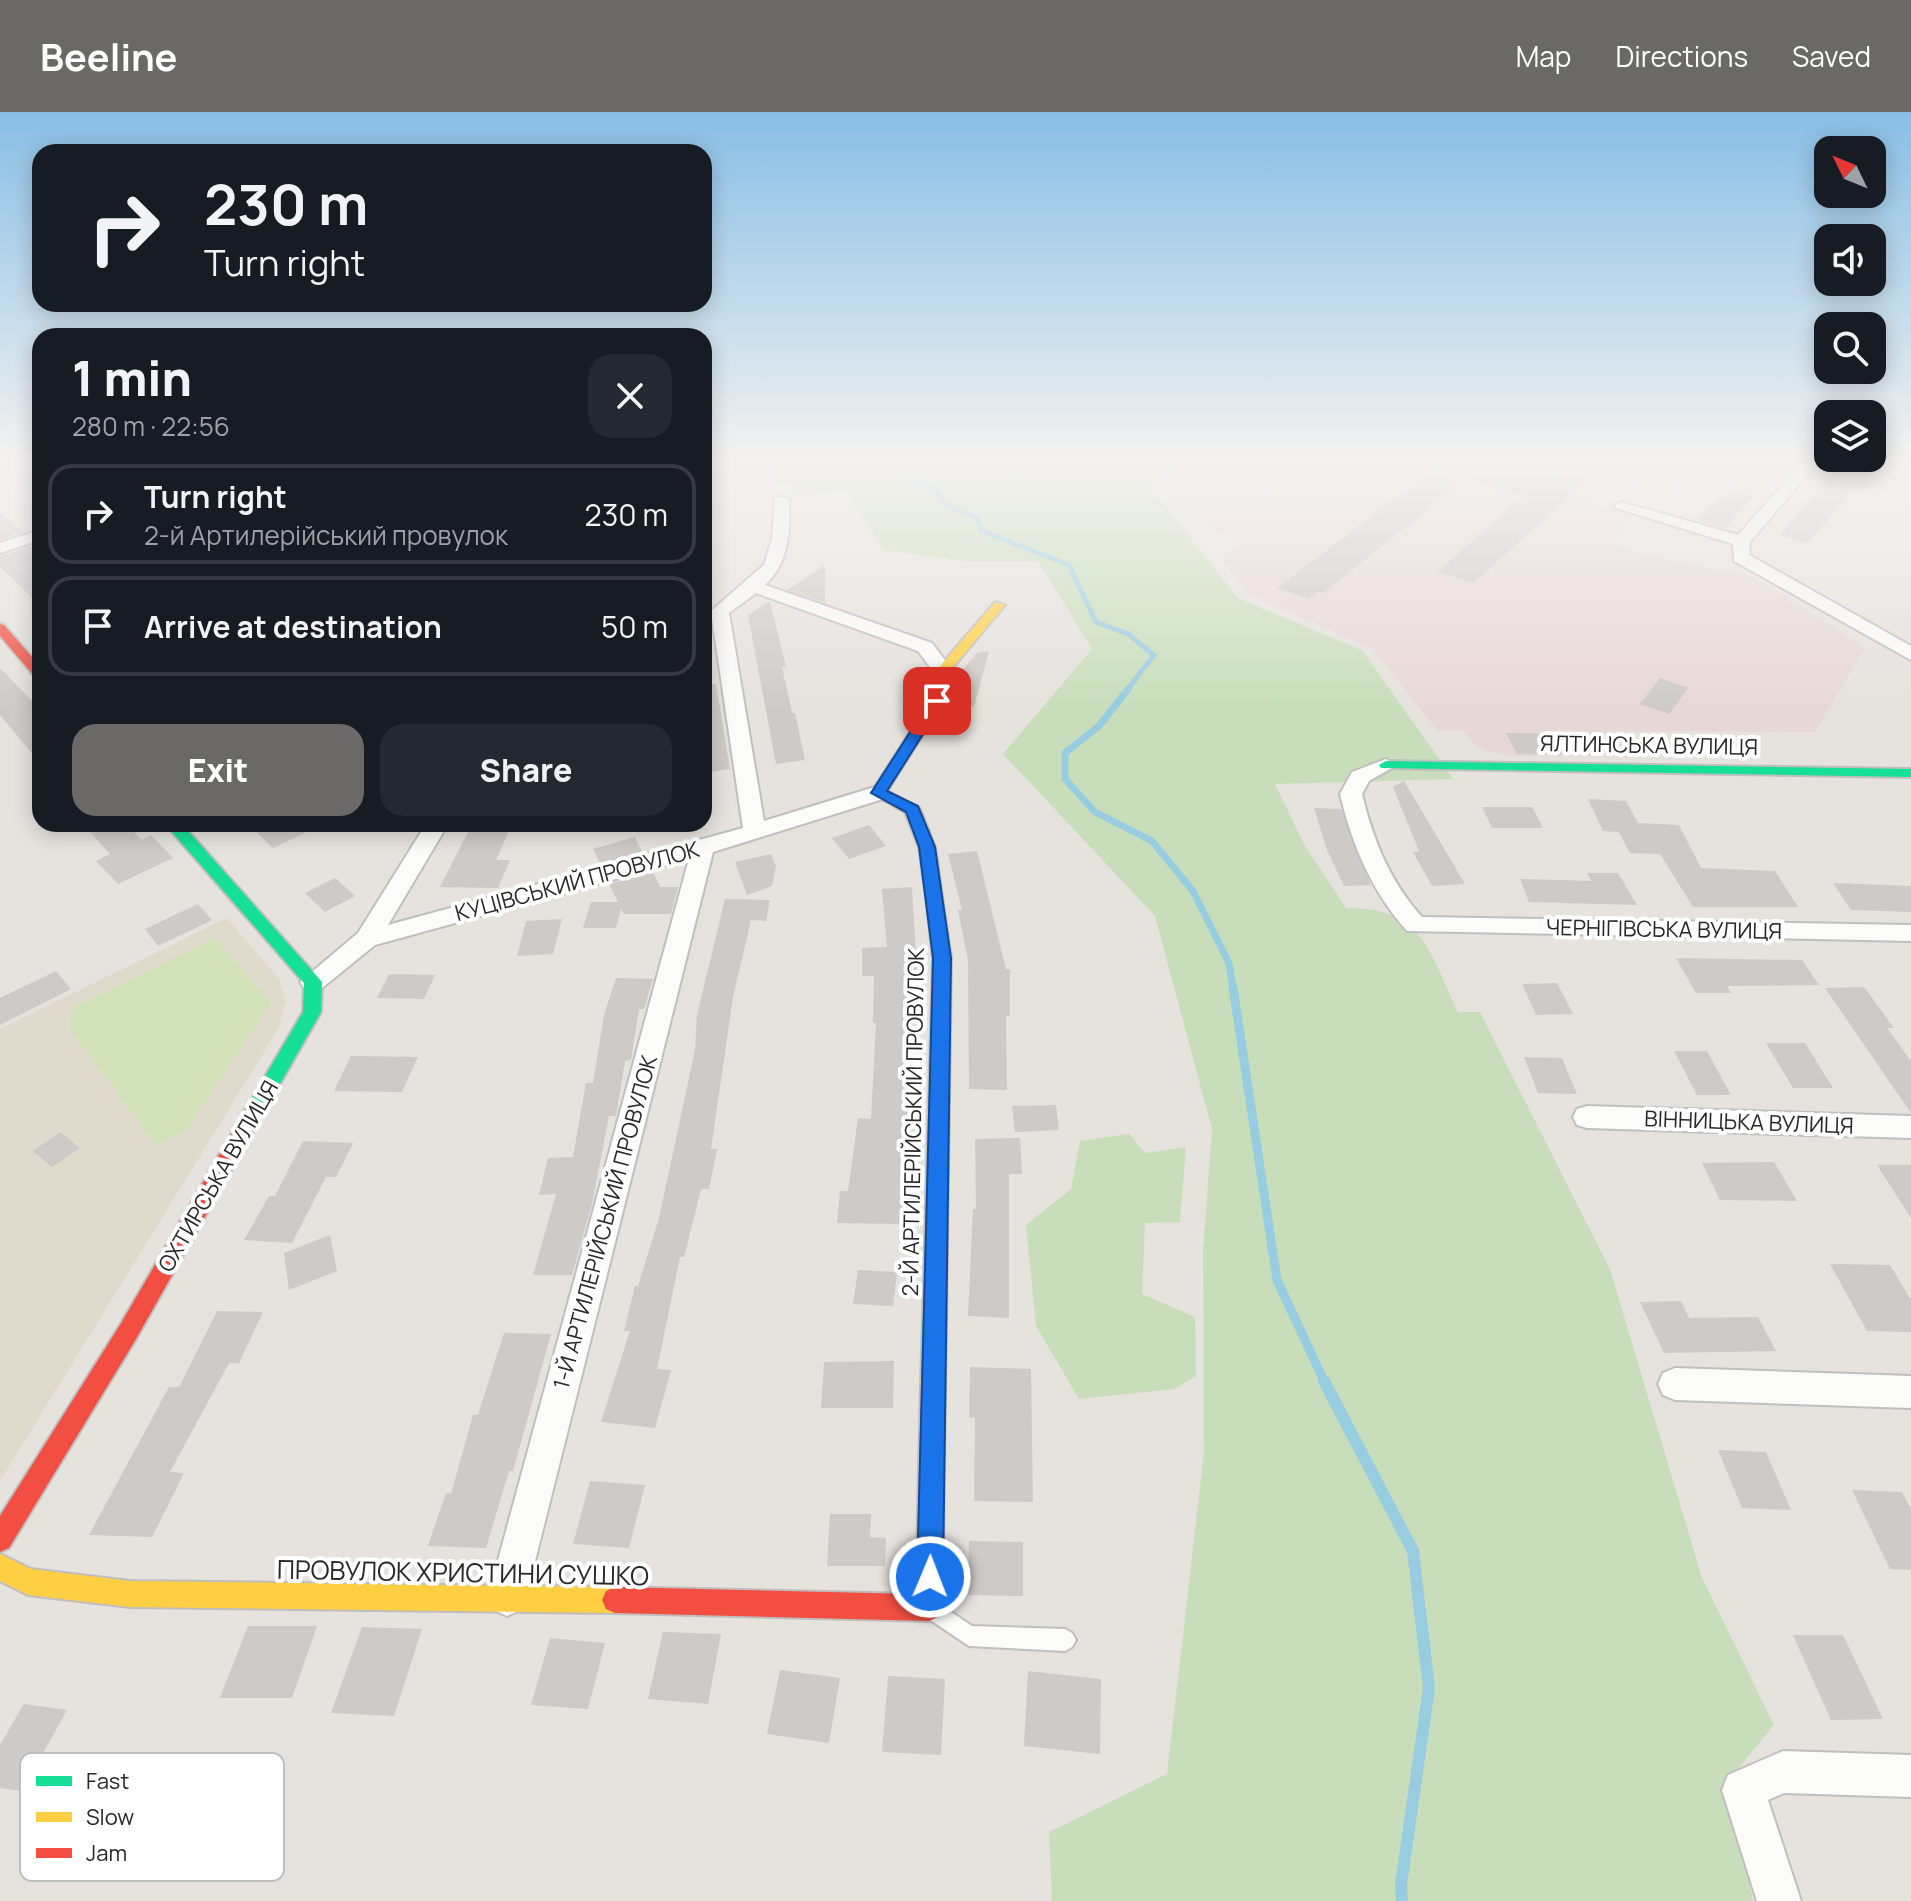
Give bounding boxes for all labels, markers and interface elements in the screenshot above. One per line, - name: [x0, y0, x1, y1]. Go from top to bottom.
- text: Beeline: [40, 30, 177, 82]
- text: Map: [1516, 37, 1571, 75]
- text: Directions: [1615, 37, 1748, 75]
- text: Saved: [1792, 37, 1871, 75]
- north arrow: [1814, 136, 1886, 208]
- map controls: [1814, 136, 1886, 472]
- text: 230 m: [204, 165, 368, 242]
- icon: right: [72, 176, 176, 280]
- button: sound: [1814, 224, 1886, 296]
- text: Turn right: [204, 238, 365, 287]
- button: search: [1814, 312, 1886, 384]
- text: 1 min: [72, 345, 192, 410]
- button: close: [588, 354, 672, 438]
- button: layers: [1814, 400, 1886, 472]
- text: 280 m · 22:56: [72, 408, 230, 444]
- text: Turn right: [144, 476, 287, 517]
- icon: right: [76, 492, 120, 536]
- text: 230 m: [585, 494, 668, 535]
- text: 2-й Артилерійський провулок: [144, 517, 508, 553]
- icon: arrive: [76, 604, 120, 648]
- text: Arrive at destination: [144, 606, 442, 647]
- text: 50 m: [601, 606, 668, 647]
- pin: [903, 667, 971, 735]
- icon: arrive: [915, 679, 959, 723]
- button: Exit: [72, 724, 364, 816]
- button: Share: [380, 724, 672, 816]
- street label: ЯЛТИНСЬКА ВУЛИЦЯ: [1540, 728, 1758, 762]
- street label: КУЦІВСЬКИЙ ПРОВУЛОК: [452, 834, 703, 928]
- street label: ЧЕРНІГІВСЬКА ВУЛИЦЯ: [1546, 912, 1782, 946]
- street label: 2-Й АРТИЛЕРІЙСЬКИЙ ПРОВУЛОК: [895, 947, 931, 1297]
- street label: 1-Й АРТИЛЕРІЙСЬКИЙ ПРОВУЛОК: [546, 1051, 664, 1392]
- street label: ОХТИРСЬКА ВУЛИЦЯ: [151, 1075, 285, 1277]
- street label: ВІННИЦЬКА ВУЛИЦЯ: [1644, 1103, 1854, 1141]
- position arrow: [888, 1535, 972, 1619]
- street label: ПРОВУЛОК ХРИСТИНИ СУШКО: [277, 1551, 650, 1593]
- legend: [20, 1753, 284, 1881]
- text: Fast: [86, 1766, 129, 1796]
- text: Slow: [86, 1802, 134, 1832]
- text: Jam: [86, 1838, 127, 1868]

